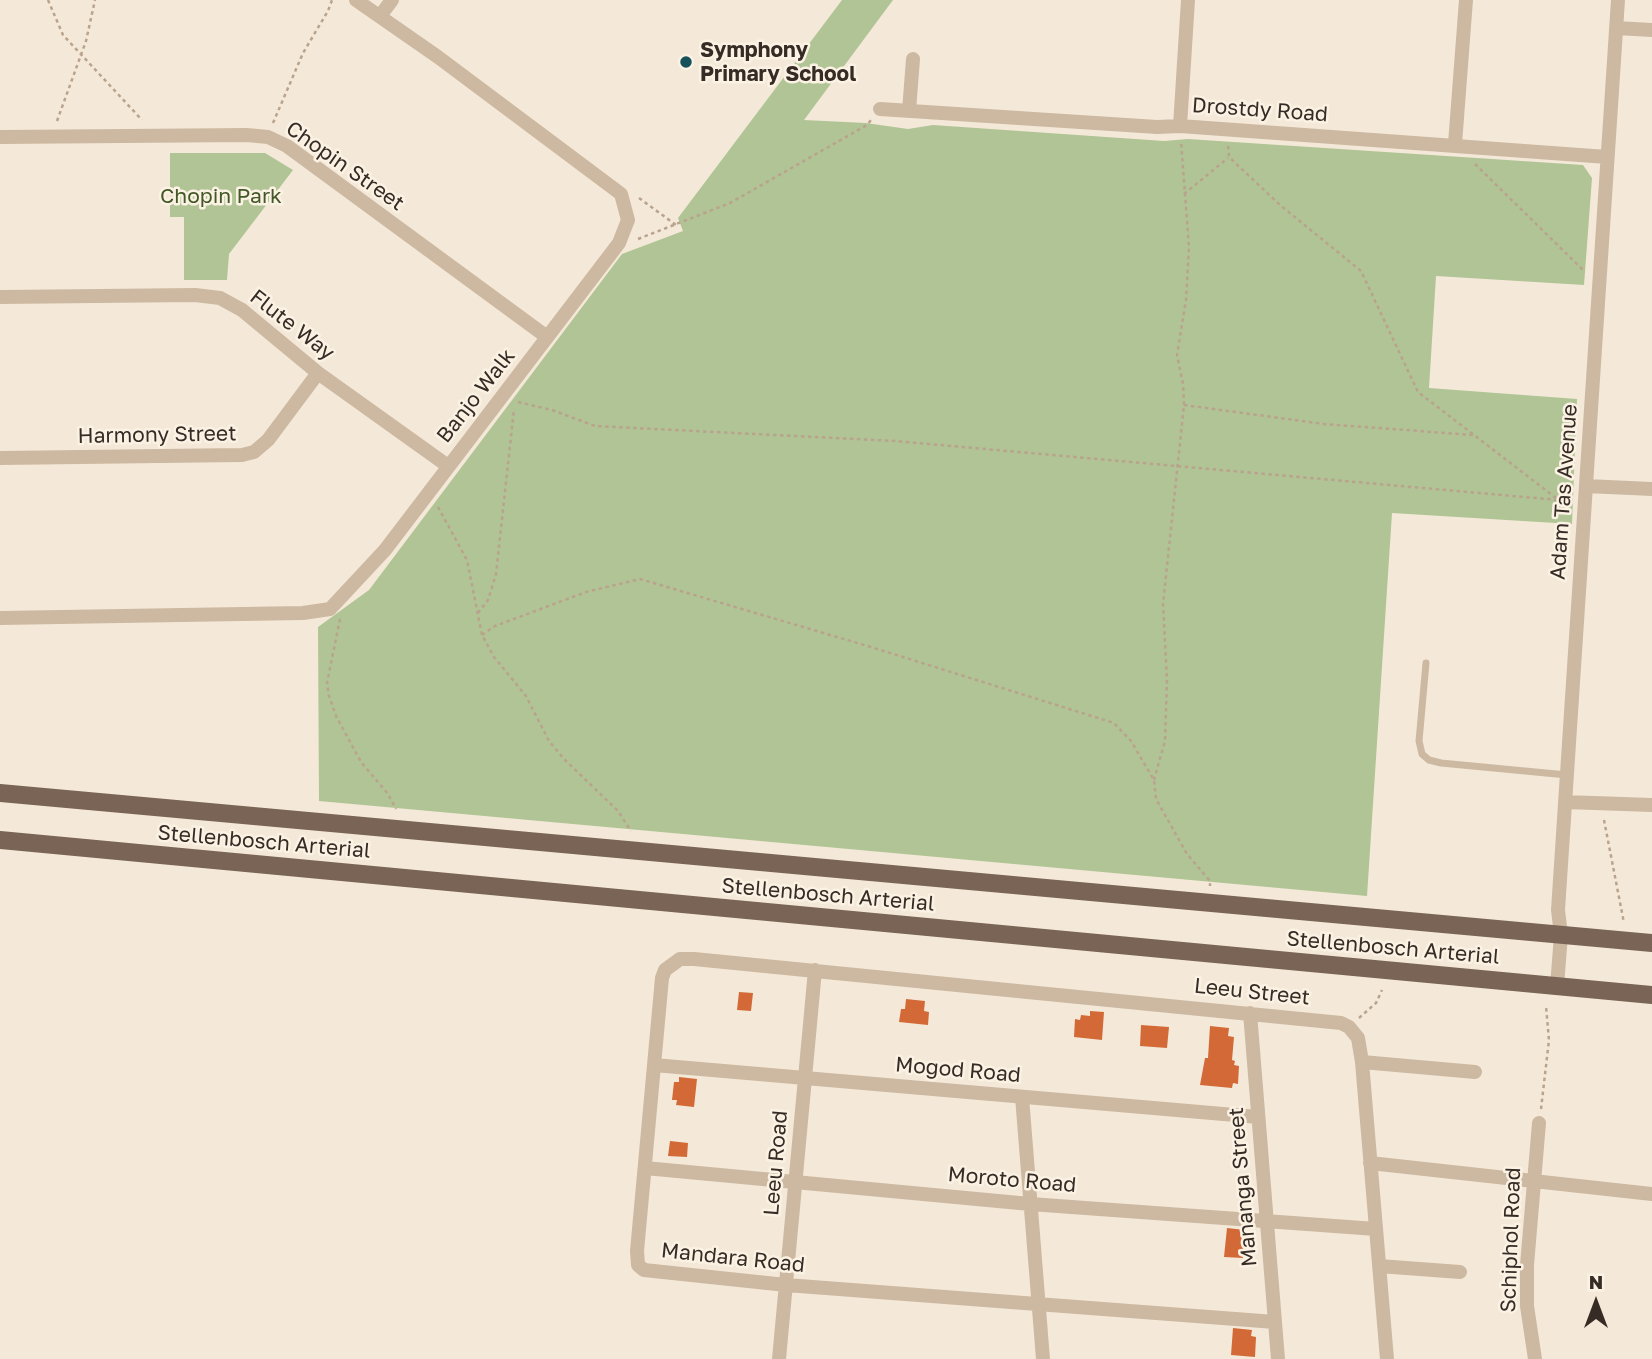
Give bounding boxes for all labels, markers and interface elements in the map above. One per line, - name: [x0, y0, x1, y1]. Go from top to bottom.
- place label: Symphony Primary School: [700, 37, 856, 87]
- marker: Symphony Primary School: [678, 54, 694, 70]
- street label: Drostdy Road: [1191, 93, 1329, 127]
- street label: Chopin Street: [281, 116, 409, 216]
- park label: Chopin Park: [160, 183, 282, 209]
- street label: Flute Way: [245, 284, 339, 366]
- street label: Banjo Walk: [432, 344, 520, 448]
- street label: Adam Tas Avenue: [1545, 403, 1583, 581]
- street label: Harmony Street: [77, 421, 237, 449]
- street label: Stellenbosch Arterial: [156, 820, 372, 864]
- street label: Stellenbosch Arterial: [720, 873, 936, 917]
- street label: Stellenbosch Arterial: [1285, 926, 1501, 970]
- street label: Leeu Street: [1193, 973, 1311, 1011]
- street label: Mogod Road: [894, 1052, 1022, 1088]
- street label: Mananga Street: [1223, 1106, 1263, 1268]
- street label: Leeu Road: [759, 1109, 793, 1217]
- street label: Moroto Road: [947, 1162, 1077, 1198]
- street label: Schiphol Road: [1496, 1167, 1526, 1313]
- street label: Mandara Road: [660, 1238, 806, 1278]
- north arrow: [1561, 1268, 1631, 1338]
- text: N: [1589, 1270, 1603, 1293]

